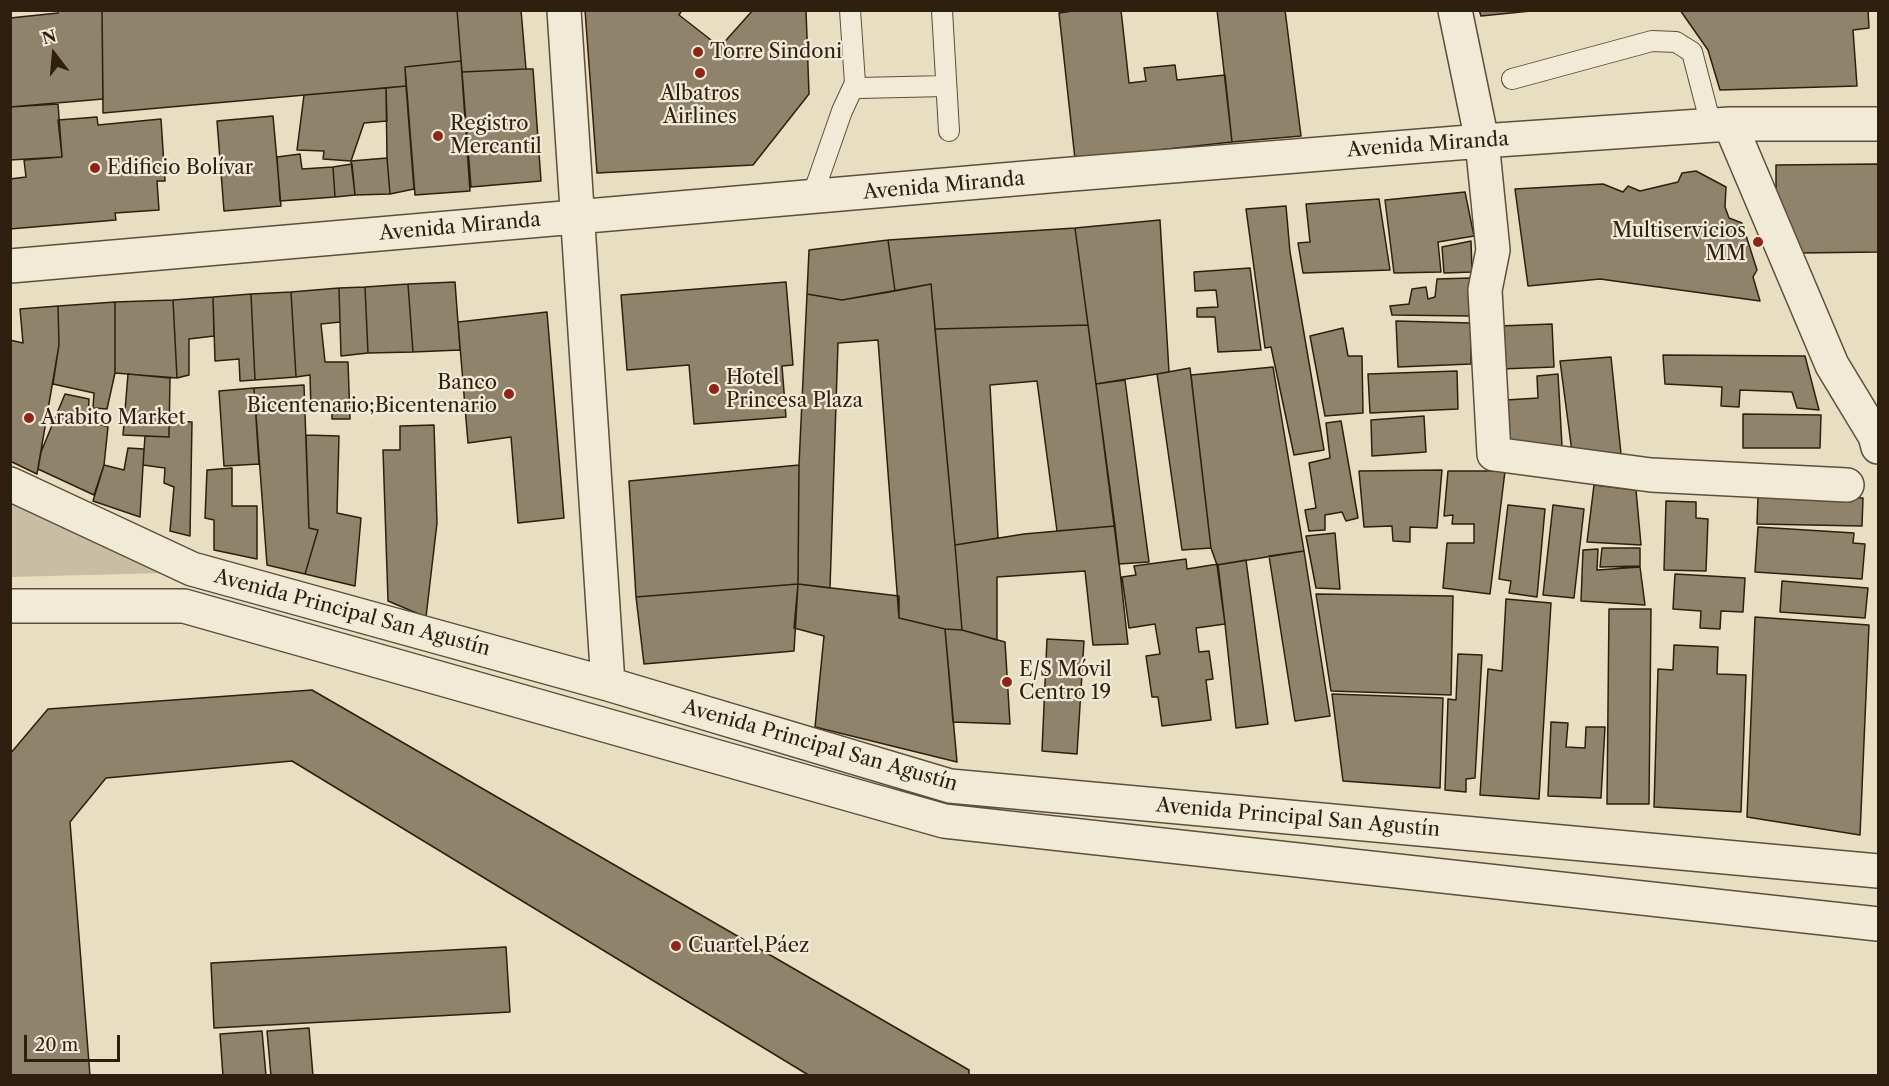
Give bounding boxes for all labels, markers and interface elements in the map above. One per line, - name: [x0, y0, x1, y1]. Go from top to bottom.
- north arrow: [24, 24, 84, 84]
- text: N: [40, 25, 58, 48]
- place label: Torre Sindoni: [710, 40, 842, 64]
- marker: Torre Sindoni: [691, 45, 705, 59]
- marker: Albatros Airlines: [693, 66, 707, 80]
- place label: Albatros Airlines: [660, 82, 740, 129]
- place label: Registro Mercantil: [450, 112, 542, 159]
- street label: Avenida Miranda: [1346, 127, 1510, 163]
- marker: Registro Mercantil: [431, 129, 445, 143]
- place label: Edificio Bolívar: [107, 156, 253, 180]
- marker: Edificio Bolívar: [88, 161, 102, 175]
- street label: Avenida Miranda: [862, 167, 1026, 205]
- street label: Avenida Miranda: [378, 208, 542, 246]
- place label: Multiservicios MM: [1612, 219, 1746, 266]
- marker: Multiservicios MM: [1751, 235, 1765, 249]
- place label: Hotel Princesa Plaza: [726, 366, 863, 413]
- place label: Banco Bicentenario;Bicentenario: [247, 371, 497, 418]
- marker: Hotel Princesa Plaza: [707, 382, 721, 396]
- marker: Banco Bicentenario;Bicentenario: [502, 387, 516, 401]
- place label: Arabito Market: [41, 406, 186, 430]
- marker: Arabito Market: [22, 411, 36, 425]
- street label: Avenida Principal San Agustín: [211, 565, 493, 661]
- place label: E/S Móvil Centro 19: [1019, 658, 1112, 705]
- marker: E/S Móvil Centro 19: [1000, 675, 1014, 689]
- street label: Avenida Principal San Agustín: [680, 695, 960, 797]
- street label: Avenida Principal San Agustín: [1155, 794, 1441, 842]
- place label: Cuartel Páez: [688, 934, 809, 958]
- marker: Cuartel Páez: [669, 939, 683, 953]
- scale bar: [27, 1023, 123, 1061]
- text: 20 m: [35, 1034, 78, 1056]

